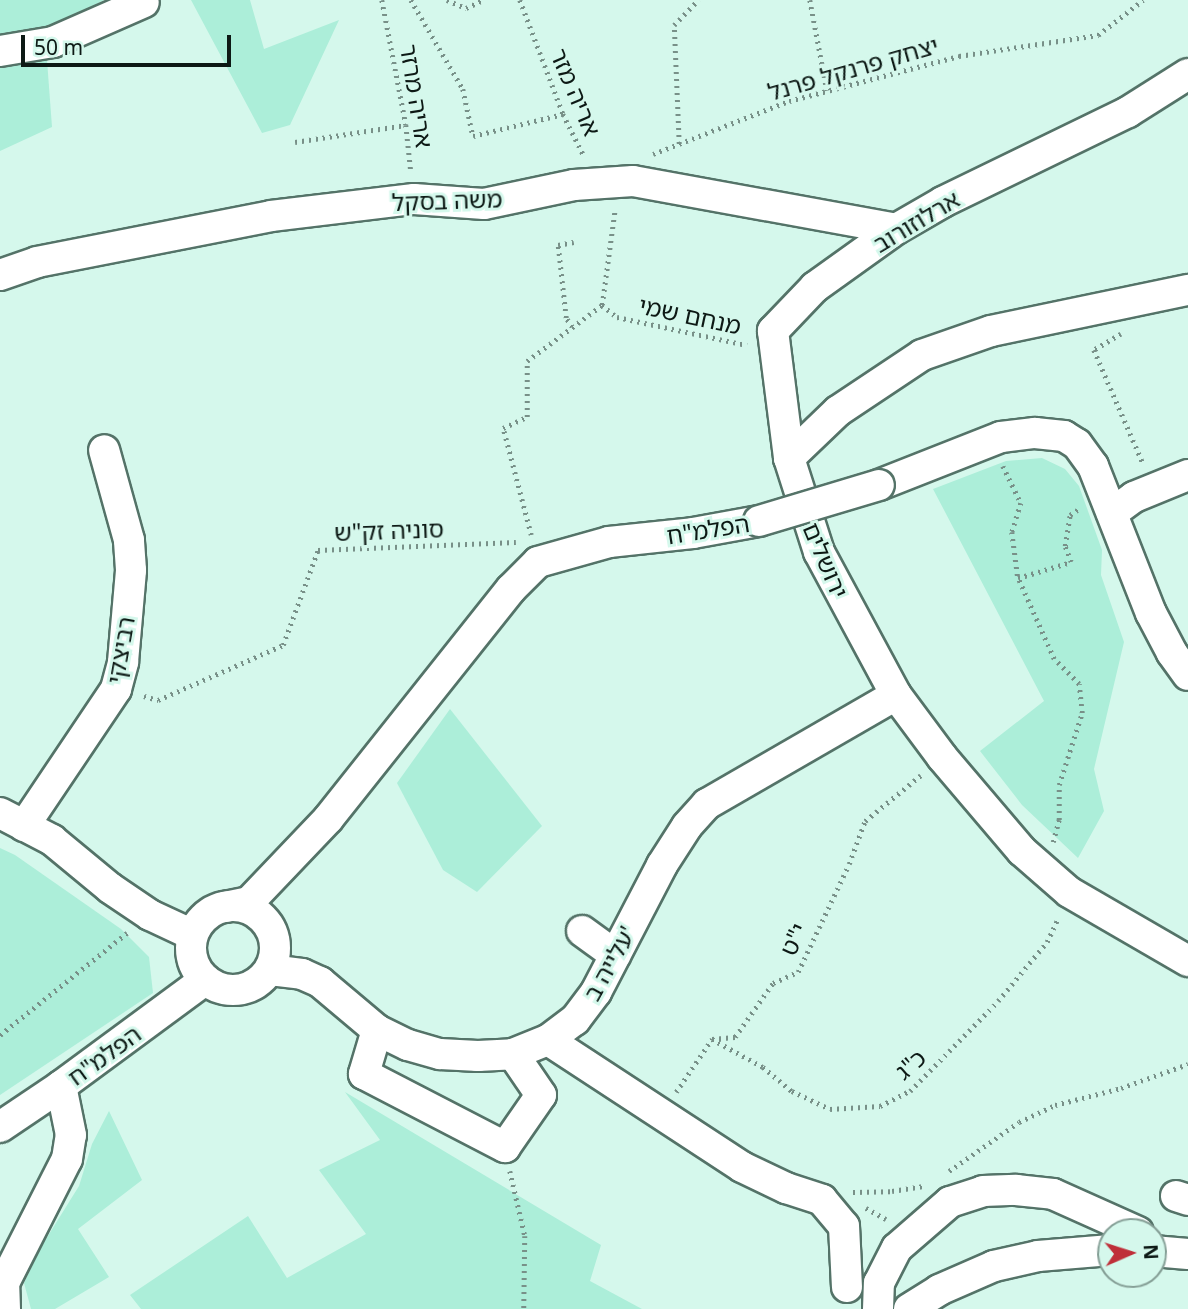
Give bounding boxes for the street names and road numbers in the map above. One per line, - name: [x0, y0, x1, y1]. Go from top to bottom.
- street label: יצחק פרנקל פרנל: [764, 30, 942, 106]
- street label: אריה מרזר: [395, 42, 439, 150]
- street label: אריה מזר: [545, 44, 607, 140]
- street label: משה בסקל: [391, 184, 503, 216]
- street label: ארלוזורוב: [868, 184, 964, 258]
- street label: מנחם שמי: [636, 290, 744, 340]
- street label: הפלמ"ח: [665, 508, 751, 550]
- street label: סוניה זק"ש: [334, 514, 444, 546]
- street label: ירושלים: [797, 518, 855, 602]
- street label: רביצקי: [100, 614, 140, 686]
- street label: י"ט: [773, 918, 813, 960]
- street label: עלייה ב': [577, 921, 641, 1005]
- street label: הפלמ"ח: [62, 1019, 146, 1091]
- street label: כ"ג: [889, 1043, 931, 1085]

